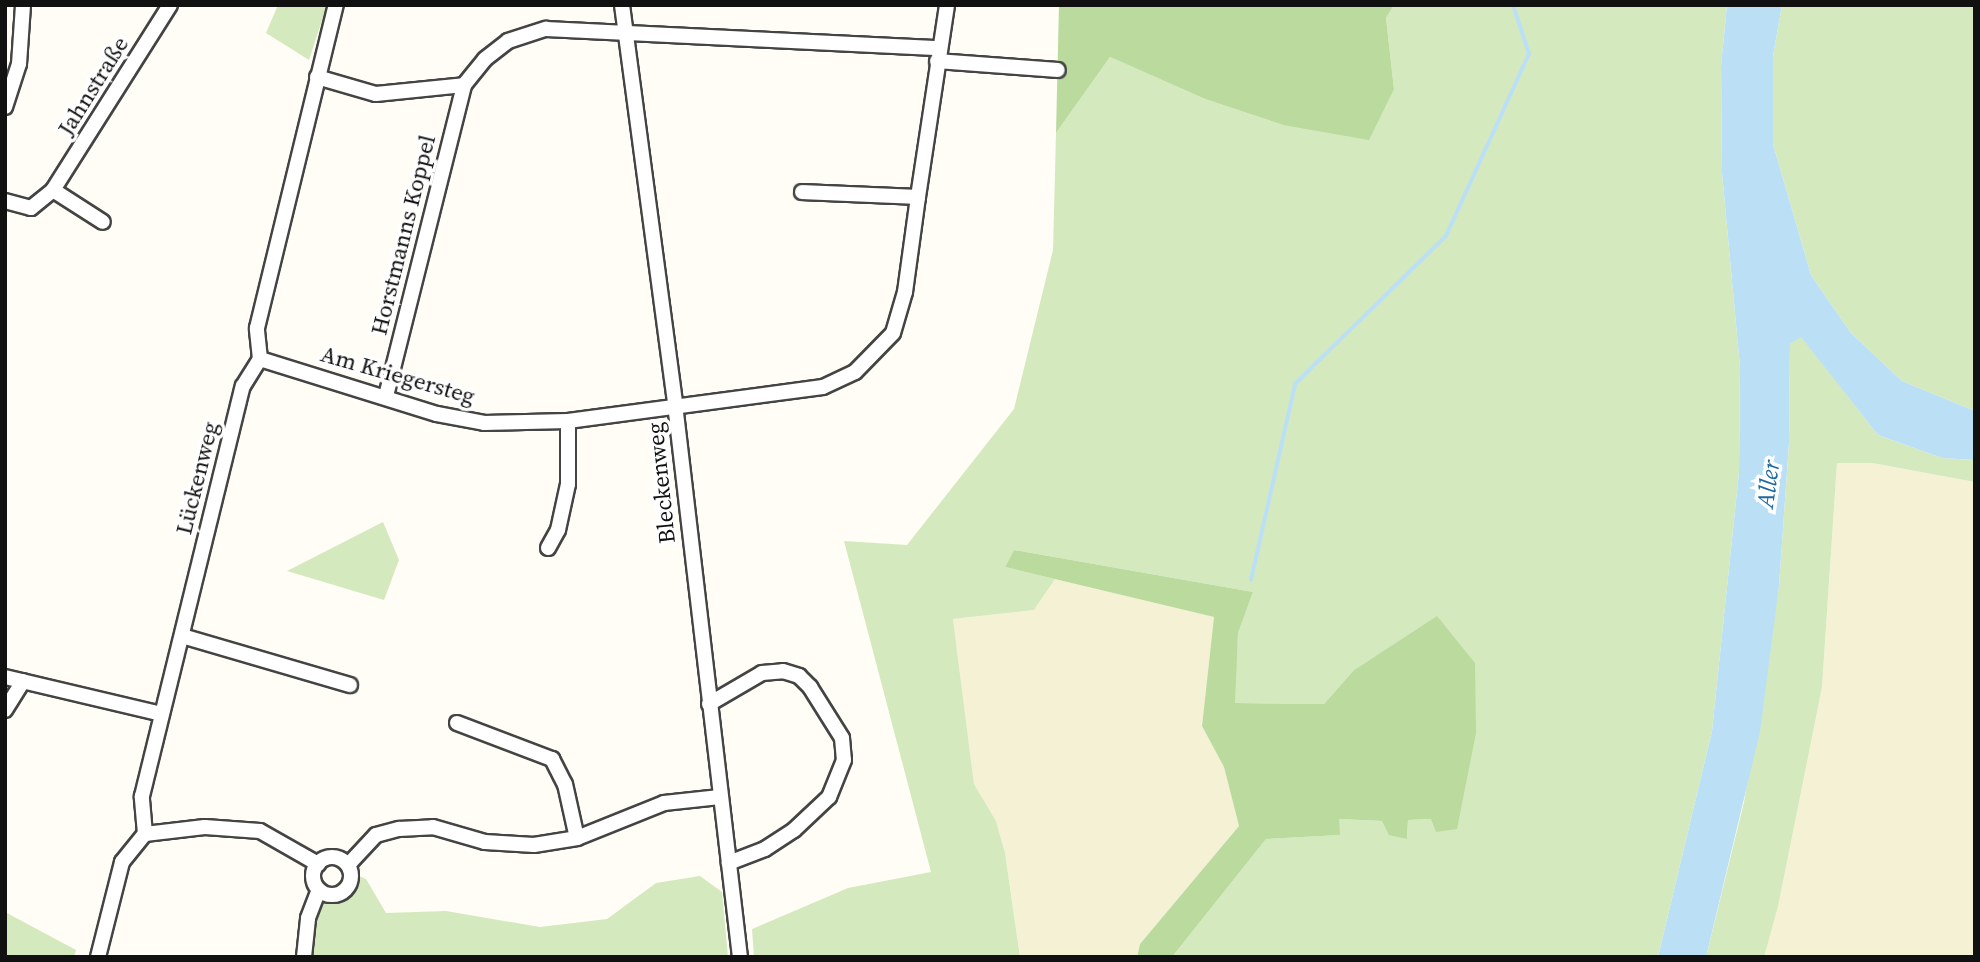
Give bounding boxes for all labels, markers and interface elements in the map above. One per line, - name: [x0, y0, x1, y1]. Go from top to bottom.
- street label: Jahnstraße: [52, 31, 134, 141]
- street label: Horstmanns Koppel: [365, 132, 441, 338]
- street label: Am Kriegersteg: [318, 340, 478, 410]
- street label: Lückenweg: [170, 419, 224, 537]
- street label: Bleckenweg: [641, 421, 681, 545]
- water label: Aller: [1750, 458, 1786, 510]

